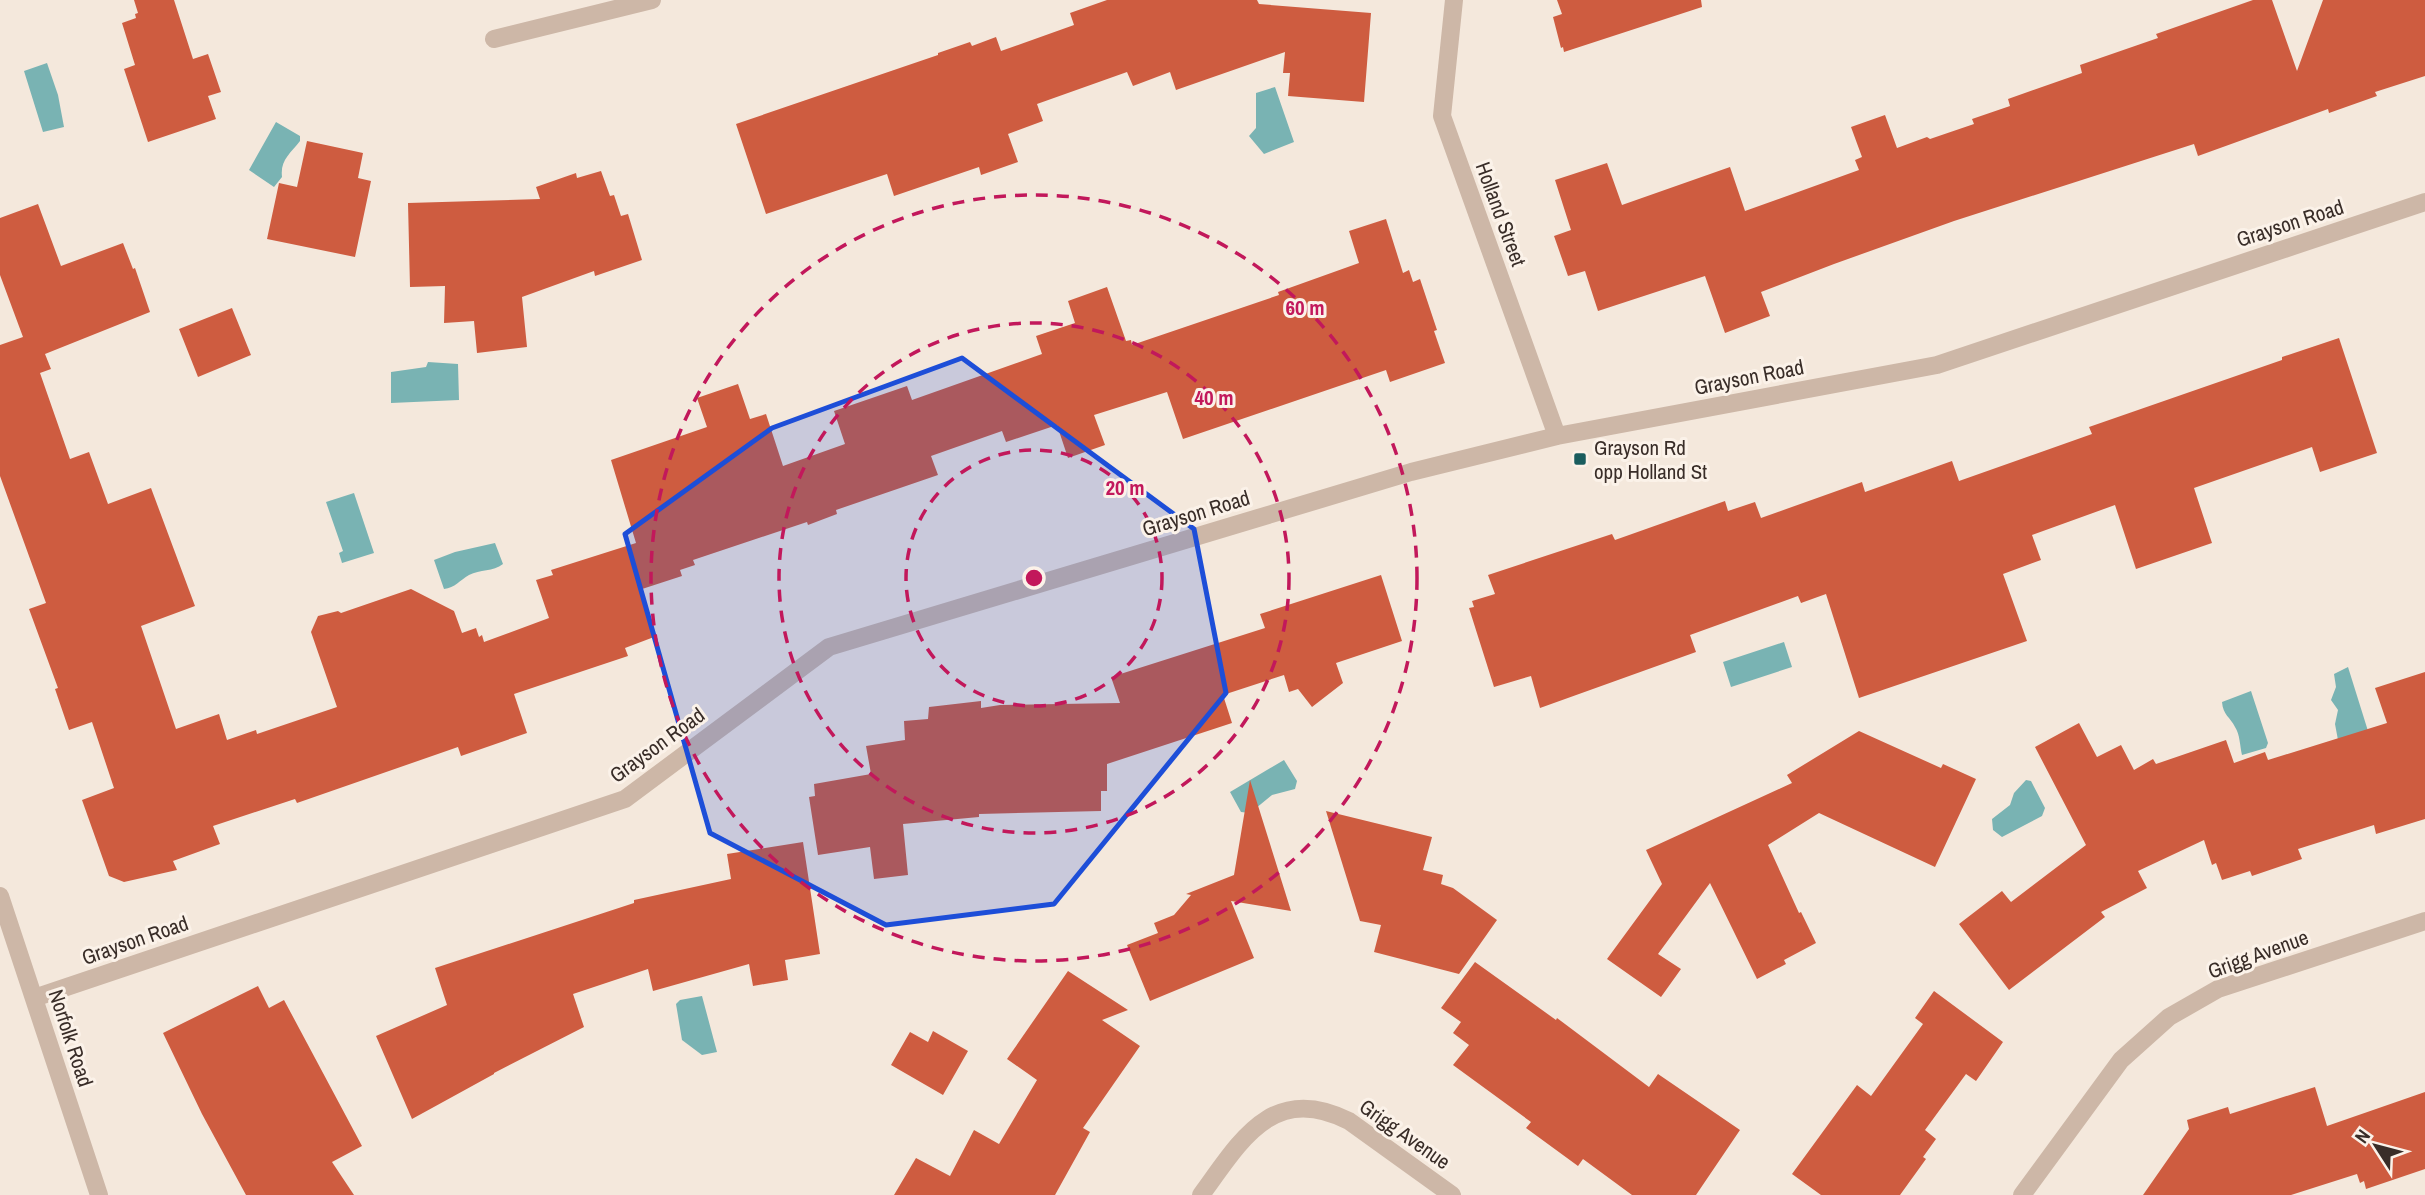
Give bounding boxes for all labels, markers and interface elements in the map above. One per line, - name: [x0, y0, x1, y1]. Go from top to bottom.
- street label: Holland Street: [1469, 158, 1533, 270]
- street label: Grayson Road: [2233, 192, 2347, 254]
- text: 60 m: [1285, 293, 1325, 322]
- street label: Grayson Road: [1692, 352, 1806, 402]
- text: 40 m: [1194, 383, 1234, 412]
- place label: Grayson Rd opp Holland St: [1594, 433, 1707, 486]
- marker: Grayson Rd opp Holland St: [1572, 451, 1588, 467]
- text: 20 m: [1105, 473, 1145, 502]
- street label: Grayson Road: [1139, 483, 1253, 543]
- centre of rings: [1022, 566, 1046, 590]
- street label: Grayson Road: [604, 701, 710, 789]
- street label: Grayson Road: [78, 908, 192, 972]
- street label: Grigg Avenue: [2204, 922, 2312, 986]
- street label: Norfolk Road: [42, 986, 100, 1090]
- street label: Grigg Avenue: [1354, 1092, 1456, 1176]
- north arrow: [2341, 1111, 2411, 1181]
- text: N: [2348, 1124, 2376, 1148]

